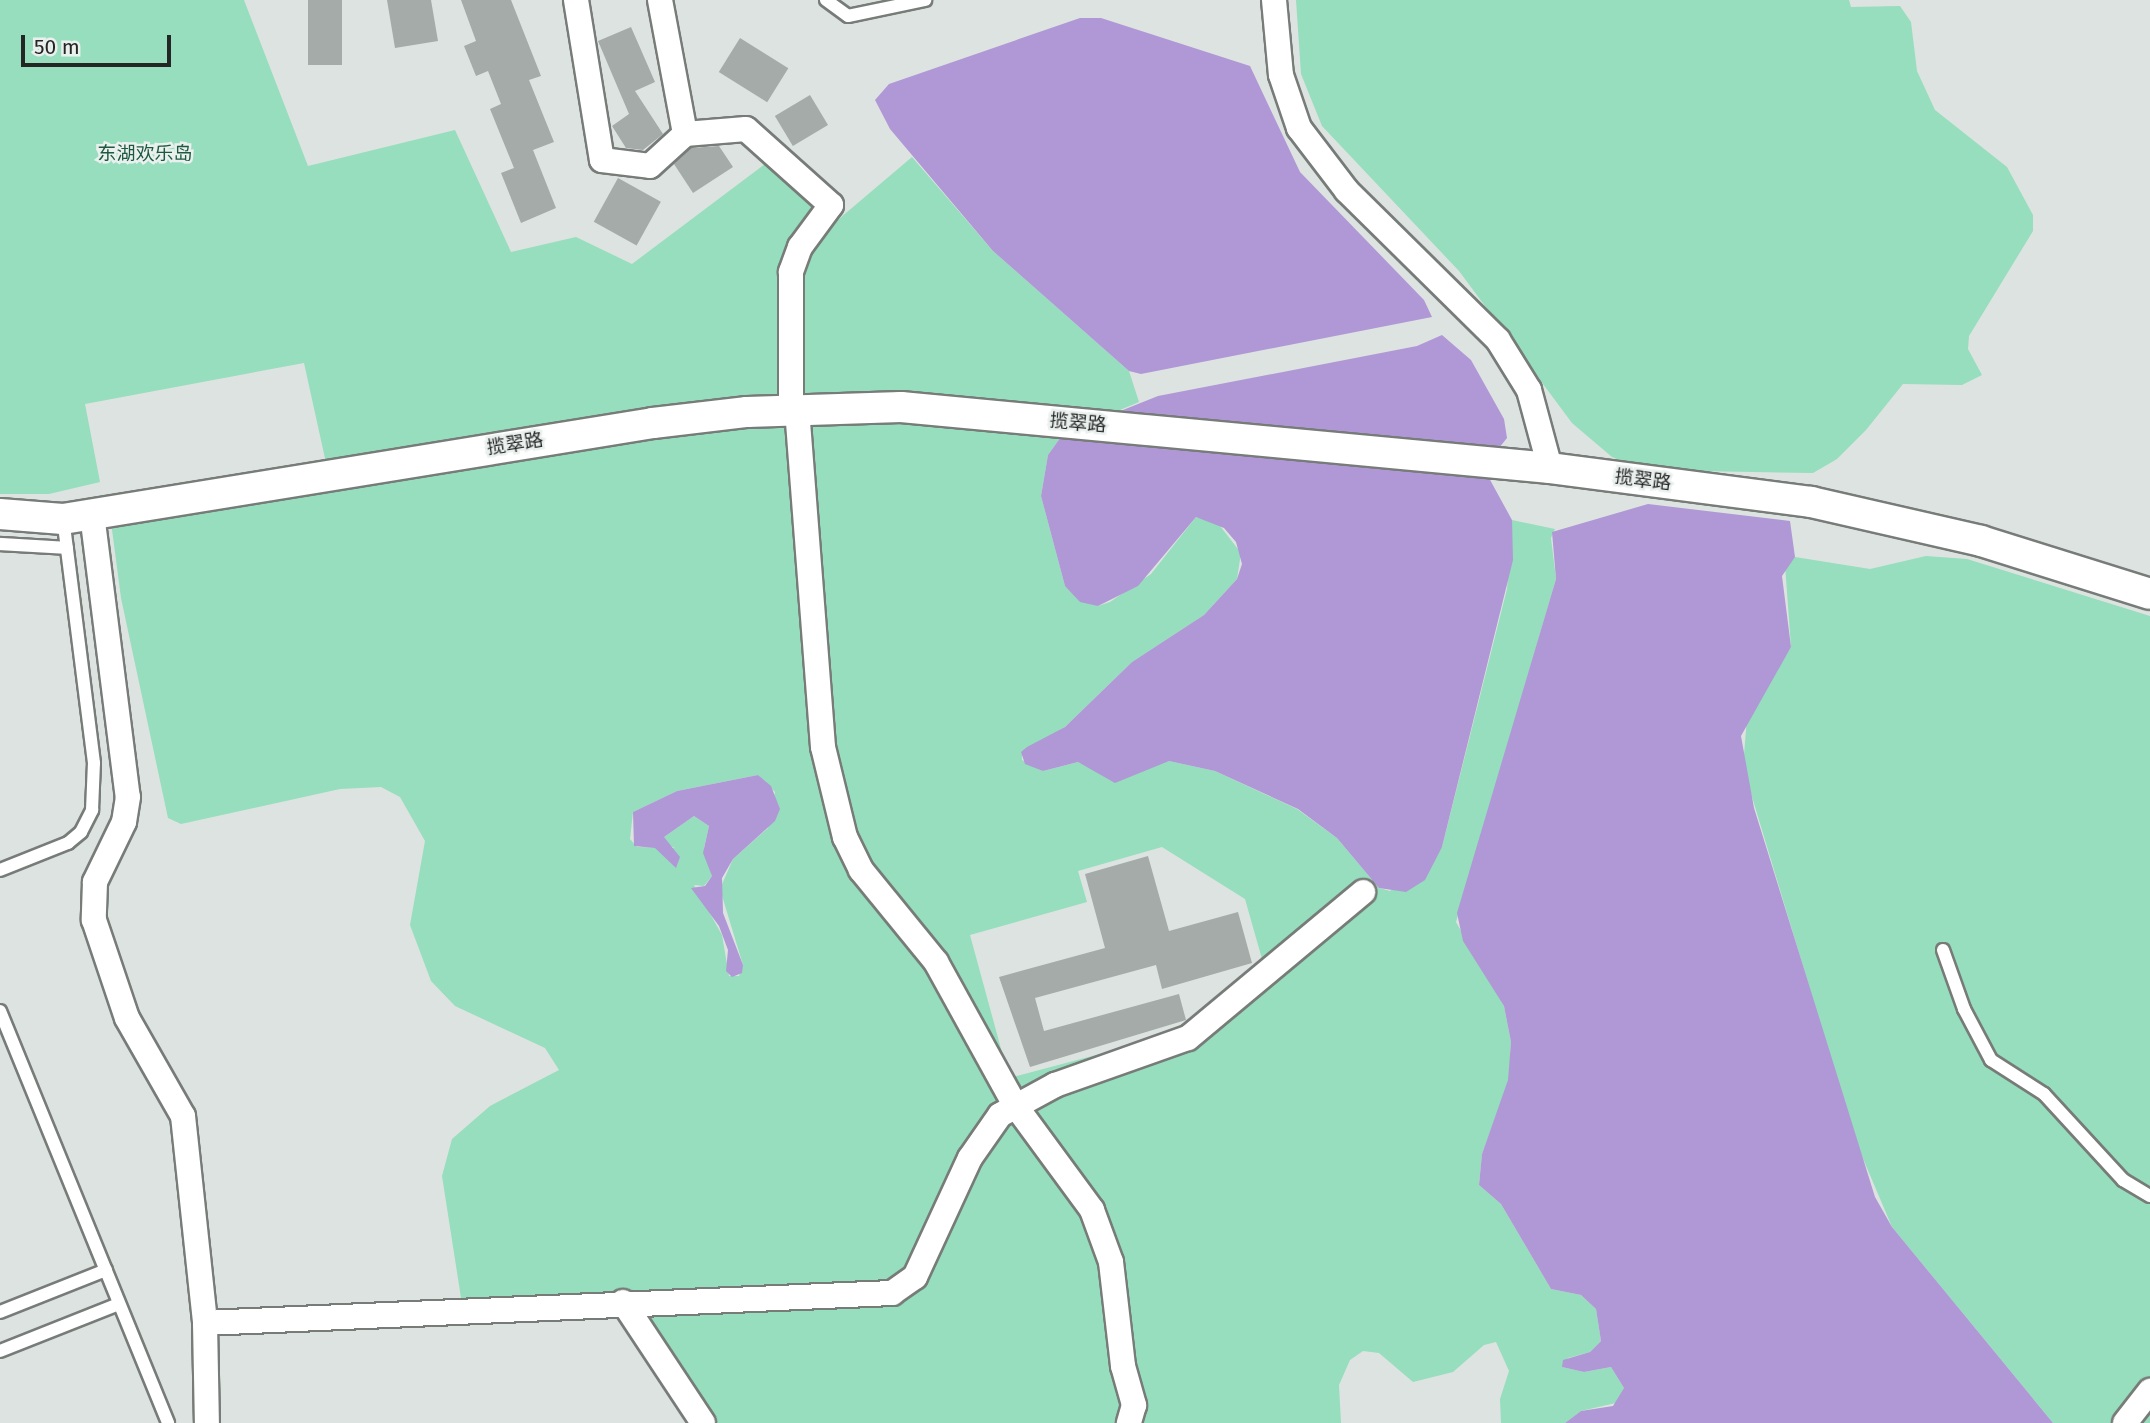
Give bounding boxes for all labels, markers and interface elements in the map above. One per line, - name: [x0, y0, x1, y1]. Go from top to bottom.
- scale bar: [24, 21, 175, 65]
- text: 50 m: [34, 34, 80, 60]
- park label: 东湖欢乐岛: [98, 143, 192, 165]
- street label: 揽翠路: [1049, 409, 1107, 437]
- street label: 揽翠路: [485, 428, 545, 460]
- street label: 揽翠路: [1613, 465, 1673, 495]

